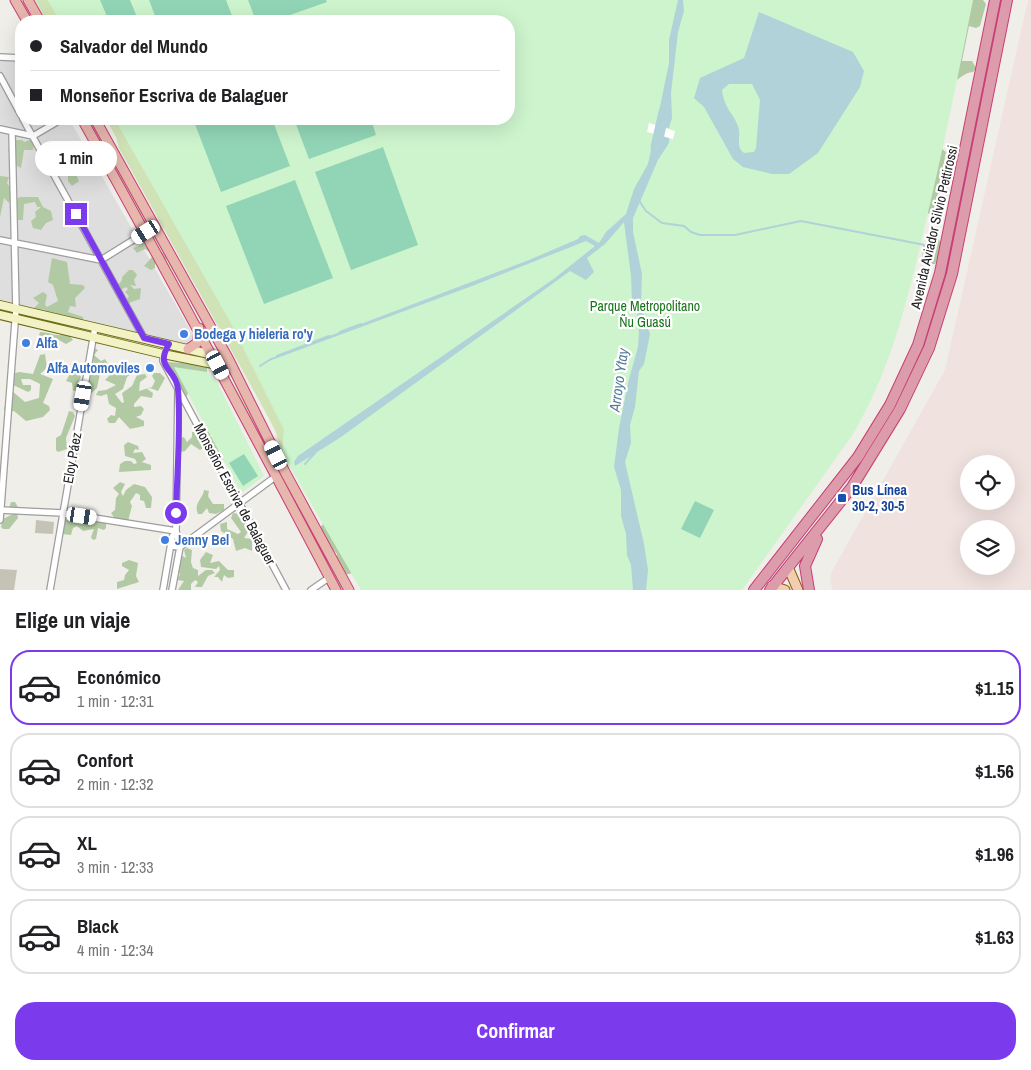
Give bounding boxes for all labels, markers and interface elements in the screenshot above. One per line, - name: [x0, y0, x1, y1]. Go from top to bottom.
- text: Salvador del Mundo: [60, 33, 208, 59]
- text: Monseñor Escriva de Balaguer: [60, 82, 288, 108]
- callout: 1 min: [35, 142, 117, 176]
- street label: Avenida Aviador Silvio Pettirossi: [906, 143, 962, 312]
- text: 1 min: [59, 147, 93, 169]
- route end: [65, 203, 87, 225]
- car: [129, 218, 162, 246]
- park label: Parque Metropolitano Ñu Guasú: [590, 297, 700, 331]
- place label: Bodega y hieleria ro'y: [194, 325, 313, 343]
- marker: Bodega y hieleria ro'y: [178, 328, 190, 340]
- place label: Alfa: [36, 334, 58, 352]
- marker: Alfa: [20, 337, 32, 349]
- water label: Arroyo Ytay: [604, 346, 633, 414]
- car: [204, 348, 231, 382]
- place label: Alfa Automoviles: [47, 359, 140, 377]
- marker: Alfa Automoviles: [144, 362, 156, 374]
- car: [73, 380, 92, 412]
- street label: Monseñor Escriva de Balaguer: [190, 420, 280, 568]
- street label: Eloy Páez: [59, 431, 85, 485]
- car: [262, 438, 289, 472]
- map controls: [960, 455, 1015, 575]
- button: locate: [960, 455, 1015, 510]
- place label: Bus Línea 30-2, 30-5: [852, 481, 907, 515]
- marker: Bus Línea 30-2, 30-5: [836, 492, 848, 504]
- route start: [165, 502, 187, 524]
- car: [66, 506, 97, 526]
- button: layers: [960, 520, 1015, 575]
- place label: Jenny Bel: [175, 531, 229, 549]
- marker: Jenny Bel: [159, 534, 171, 546]
- text: Elige un viaje: [15, 605, 130, 635]
- text: Económico: [77, 664, 161, 690]
- icon: car: [17, 665, 62, 710]
- text: $1.15: [975, 675, 1014, 701]
- text: 1 min · 12:31: [77, 690, 154, 712]
- text: Confort: [77, 747, 133, 773]
- icon: car: [17, 748, 62, 793]
- text: $1.56: [975, 758, 1014, 784]
- text: 2 min · 12:32: [77, 773, 154, 795]
- text: XL: [77, 830, 97, 856]
- icon: car: [17, 831, 62, 876]
- text: $1.96: [975, 841, 1014, 867]
- text: 3 min · 12:33: [77, 856, 154, 878]
- text: Black: [77, 913, 119, 939]
- icon: car: [17, 914, 62, 959]
- text: $1.63: [975, 924, 1014, 950]
- text: 4 min · 12:34: [77, 939, 154, 961]
- button: Confirmar: [15, 1002, 1016, 1060]

